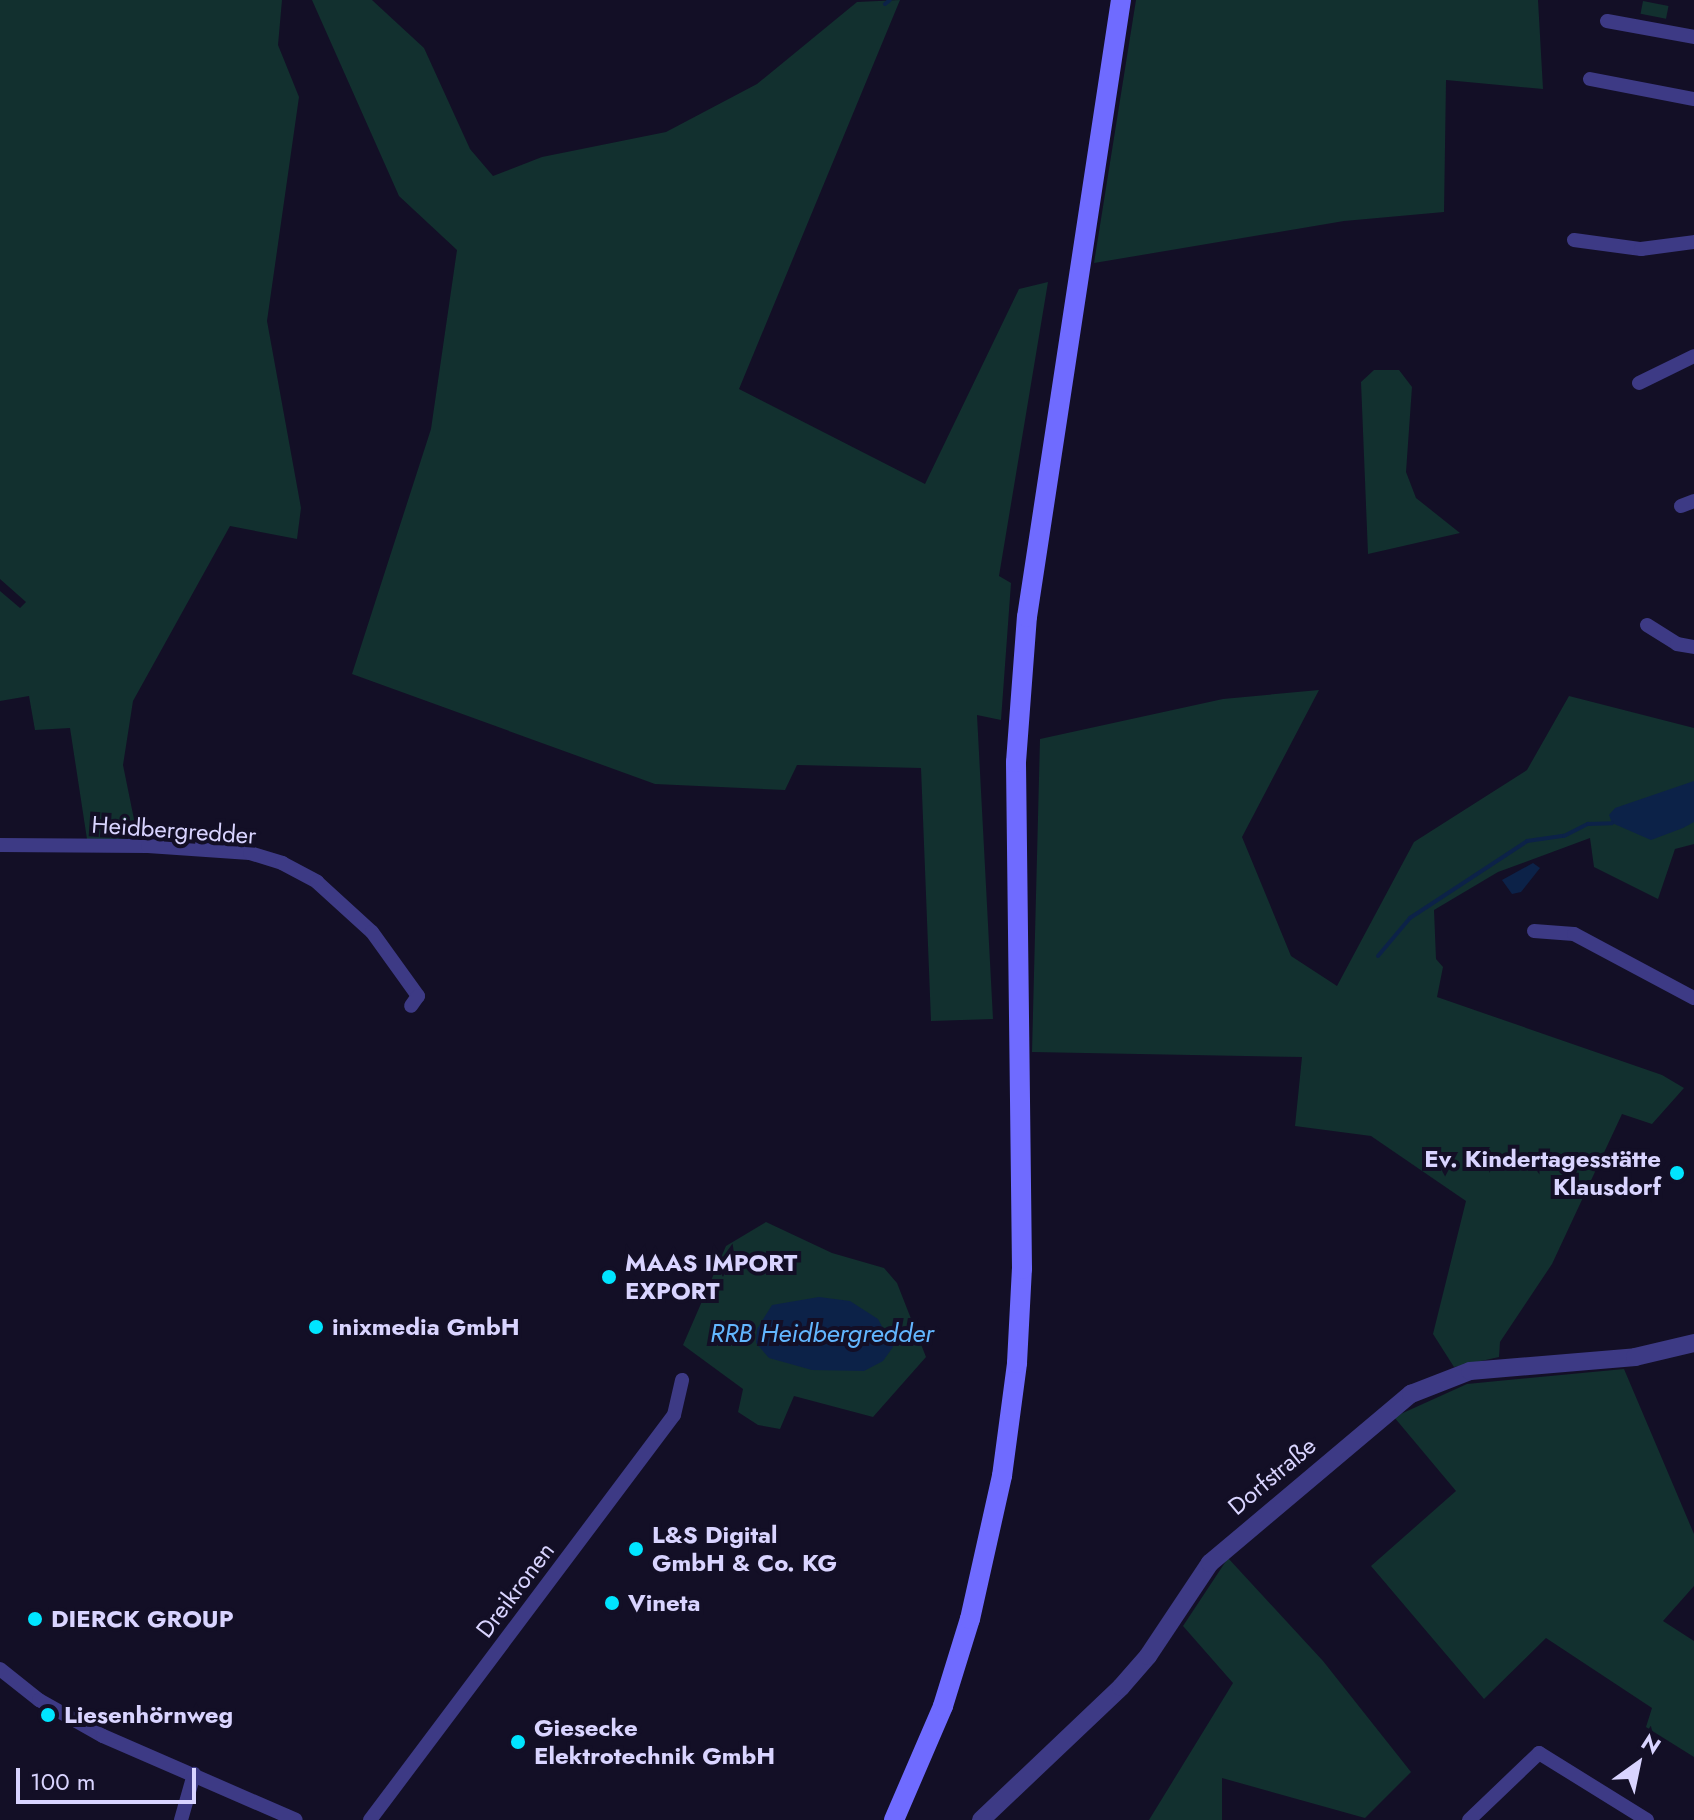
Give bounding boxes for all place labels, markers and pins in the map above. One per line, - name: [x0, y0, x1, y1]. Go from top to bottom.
- place label: Ev. Kindertagesstätte Klausdorf: [1424, 1145, 1661, 1201]
- marker: Ev. Kindertagesstätte Klausdorf: [1668, 1164, 1686, 1182]
- place label: MAAS IMPORT EXPORT: [625, 1249, 797, 1305]
- marker: MAAS IMPORT EXPORT: [600, 1268, 618, 1286]
- place label: inixmedia GmbH: [332, 1313, 520, 1341]
- marker: inixmedia GmbH: [307, 1318, 325, 1336]
- place label: L&S Digital GmbH & Co. KG: [652, 1521, 837, 1577]
- marker: L&S Digital GmbH & Co. KG: [627, 1540, 645, 1558]
- place label: Vineta: [628, 1589, 700, 1617]
- marker: Vineta: [603, 1594, 621, 1612]
- place label: DIERCK GROUP: [51, 1605, 234, 1633]
- marker: DIERCK GROUP: [26, 1610, 44, 1628]
- place label: Liesenhörnweg: [64, 1701, 233, 1729]
- marker: Liesenhörnweg: [39, 1706, 57, 1724]
- place label: Giesecke Elektrotechnik GmbH: [534, 1714, 775, 1770]
- marker: Giesecke Elektrotechnik GmbH: [509, 1733, 527, 1751]

